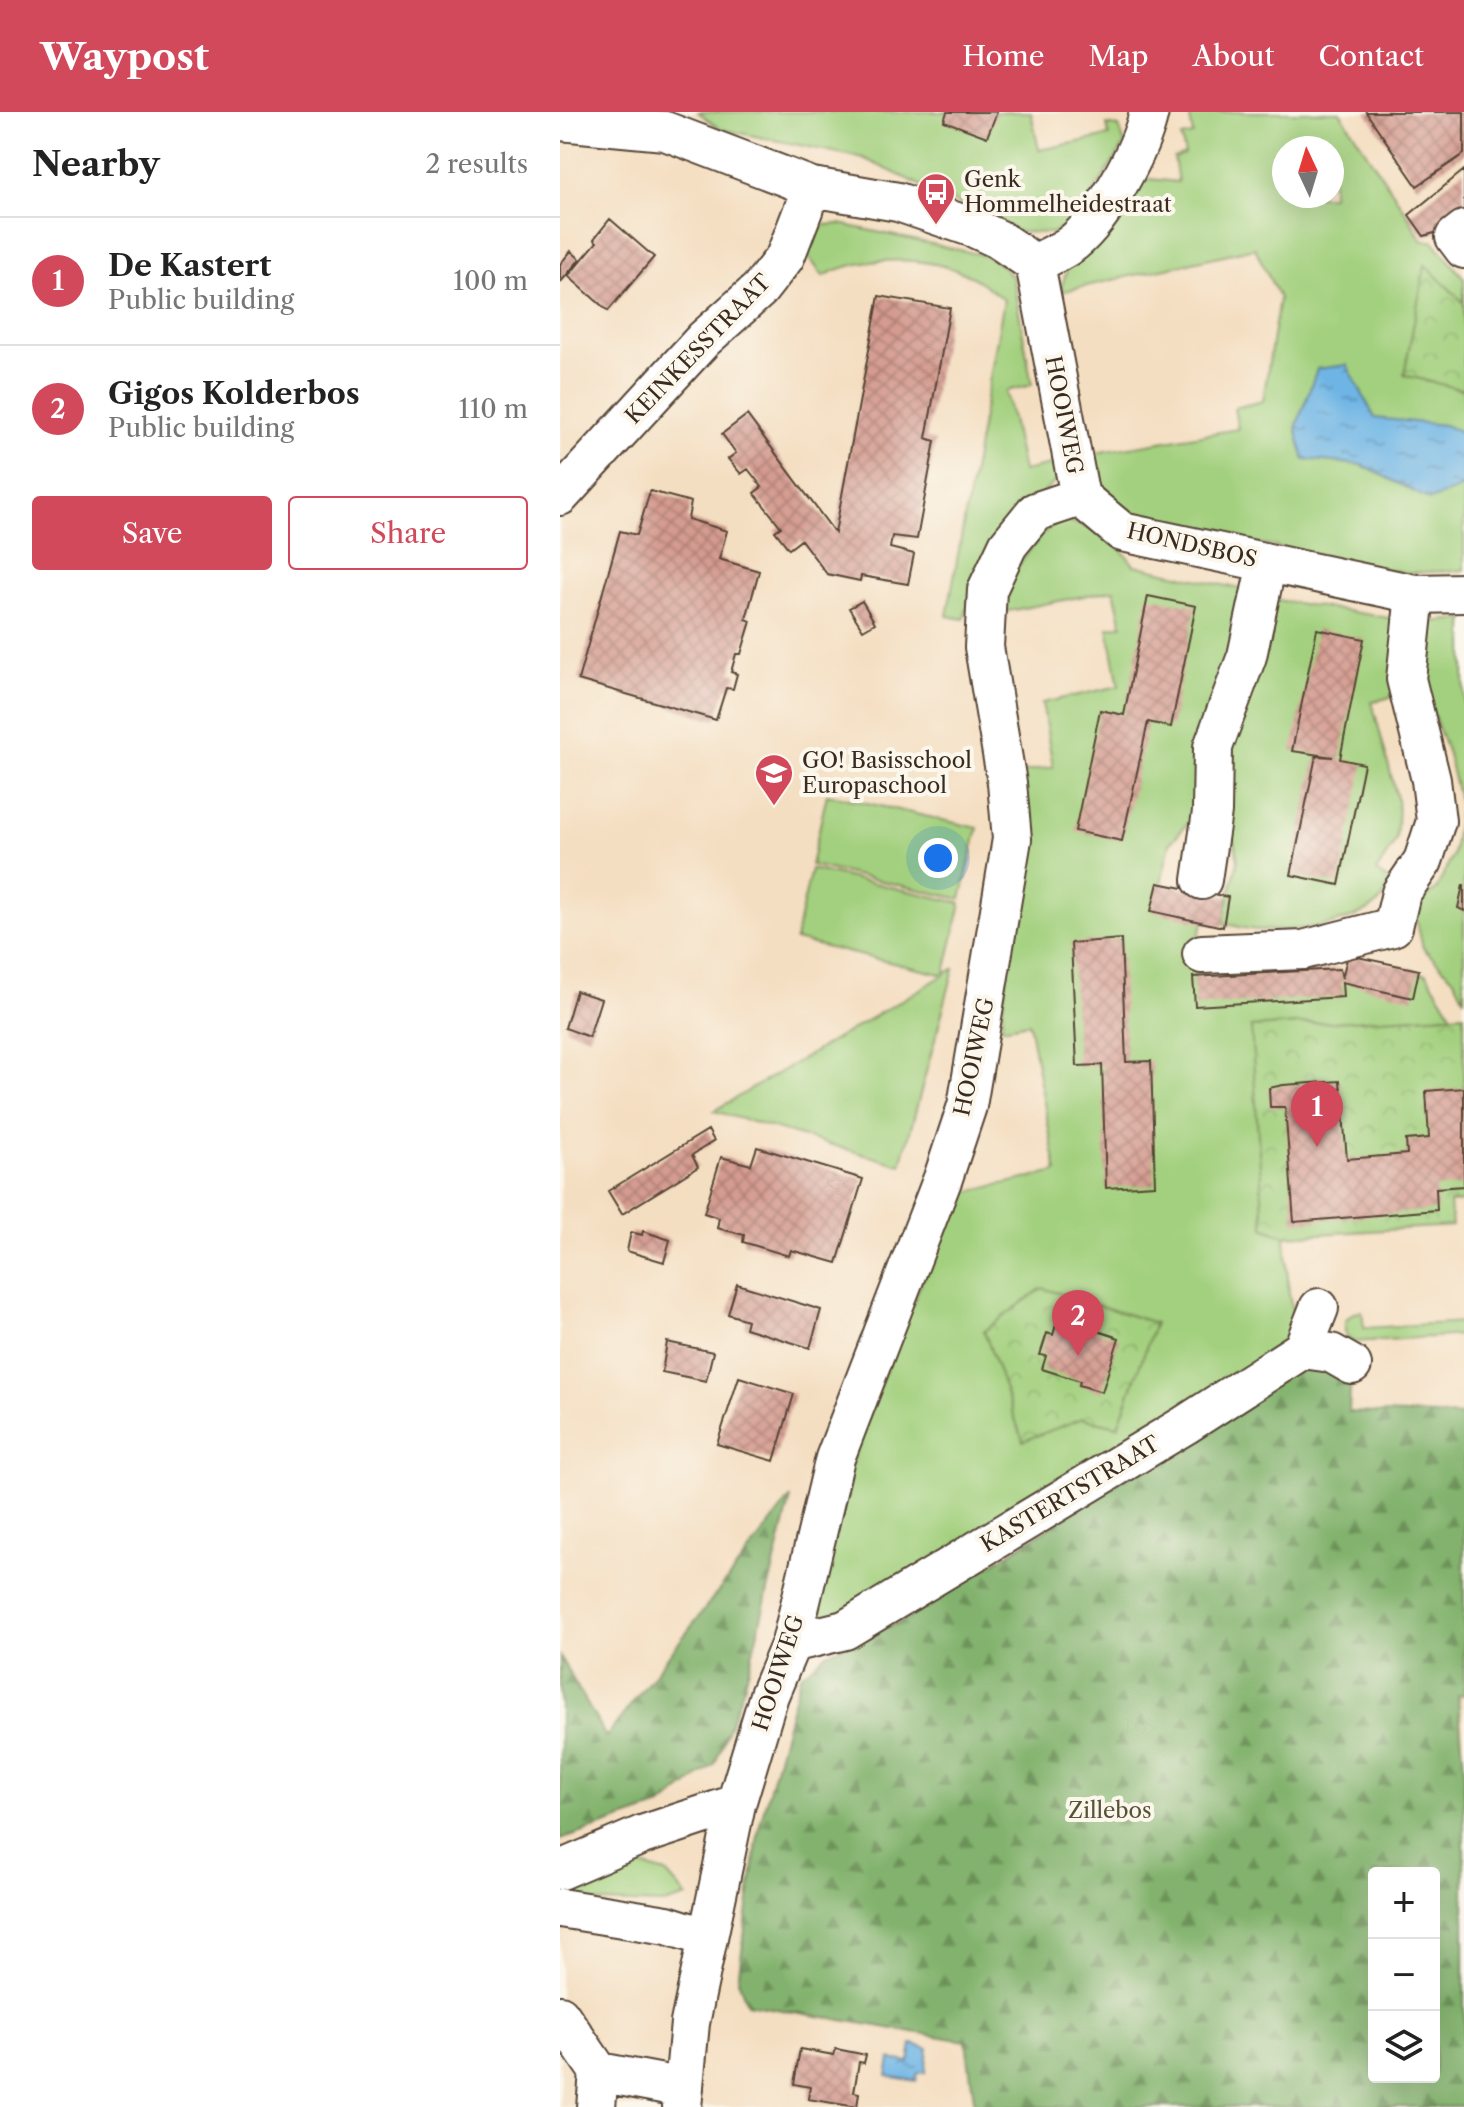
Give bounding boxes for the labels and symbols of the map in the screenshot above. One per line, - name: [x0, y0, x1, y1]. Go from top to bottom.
- north arrow: [1272, 136, 1344, 208]
- place label: Genk Hommelheidestraat: [964, 166, 1172, 218]
- bus stop icon: Genk Hommelheidestraat: [915, 171, 957, 226]
- street label: KEINKESSTRAAT: [620, 268, 777, 429]
- street label: HOOIWEG: [1039, 353, 1089, 477]
- street label: HONDSBOS: [1124, 517, 1260, 573]
- place label: GO! Basisschool Europaschool: [802, 747, 972, 799]
- school or university icon: GO! Basisschool Europaschool: [753, 752, 795, 807]
- your location: [918, 838, 958, 878]
- street label: HOOIWEG: [948, 995, 1000, 1119]
- pin: 1: [1291, 1081, 1343, 1147]
- pin: 2: [1052, 1290, 1104, 1356]
- street label: KASTERTSTRAAT: [976, 1430, 1165, 1558]
- street label: HOOIWEG: [747, 1611, 810, 1734]
- park label: Zillebos: [1068, 1797, 1152, 1824]

